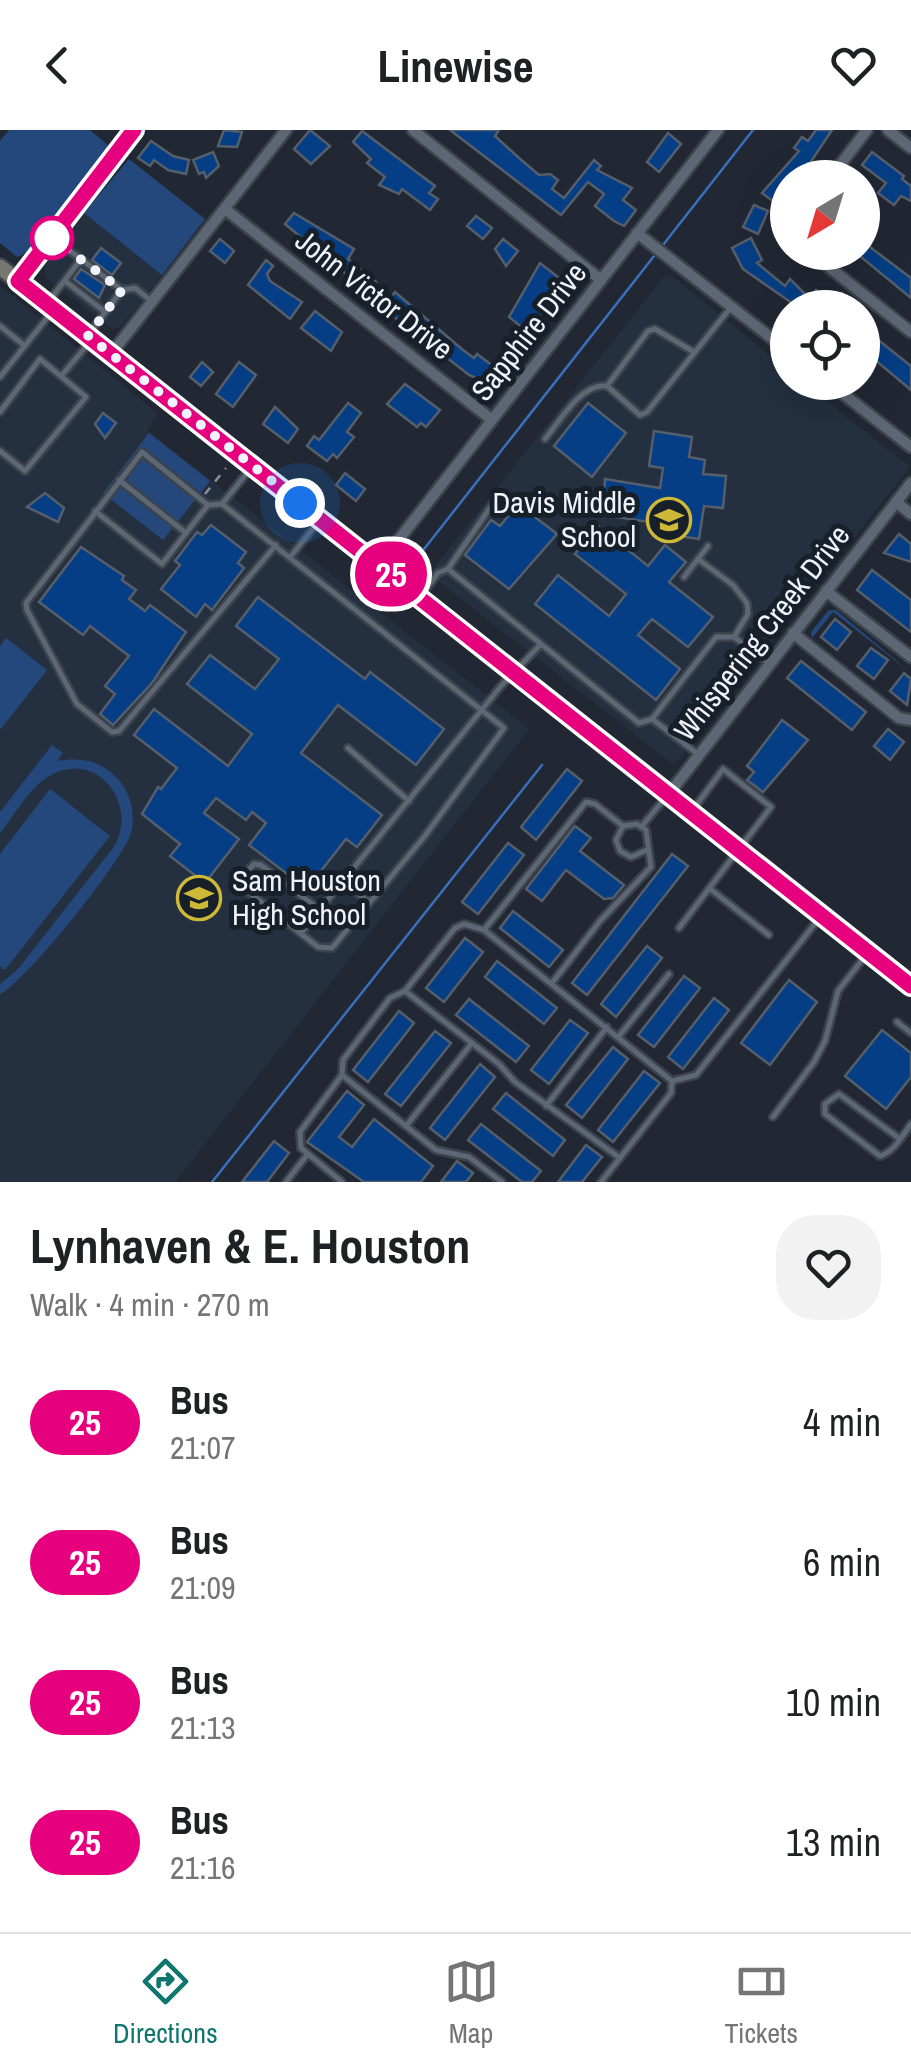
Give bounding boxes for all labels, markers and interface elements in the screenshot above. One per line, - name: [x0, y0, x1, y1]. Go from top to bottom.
- text: Linewise: [378, 35, 533, 96]
- icon: back: [30, 38, 85, 93]
- icon: heart: [826, 38, 881, 93]
- north arrow: [770, 160, 880, 270]
- map controls: [770, 160, 880, 400]
- unlabelled marker: [31, 217, 73, 259]
- street label: John Victor Drive: [288, 220, 462, 368]
- street label: Sapphire Drive: [462, 254, 595, 409]
- button: locate: [770, 290, 880, 400]
- your location: [275, 478, 325, 528]
- place label: Davis Middle School: [492, 482, 636, 556]
- school or university icon: Davis Middle School: [646, 497, 692, 543]
- street label: Whispering Creek Drive: [664, 516, 858, 749]
- line badge: 25: [346, 542, 436, 606]
- text: 25: [375, 551, 407, 598]
- place label: Sam Houston High School: [232, 860, 381, 934]
- school or university icon: Sam Houston High School: [176, 875, 222, 921]
- text: Lynhaven & E. Houston: [30, 1213, 470, 1278]
- button: heart: [776, 1215, 881, 1320]
- text: Walk · 4 min · 270 m: [30, 1283, 270, 1326]
- text: Bus: [170, 1375, 229, 1426]
- text: 4 min: [803, 1397, 881, 1448]
- text: 25: [69, 1399, 101, 1446]
- text: 21:07: [170, 1426, 236, 1469]
- text: Bus: [170, 1515, 229, 1566]
- text: 6 min: [803, 1537, 881, 1588]
- text: 25: [69, 1539, 101, 1586]
- text: 21:09: [170, 1566, 236, 1609]
- text: Bus: [170, 1655, 229, 1706]
- text: 10 min: [786, 1677, 881, 1728]
- text: 25: [69, 1679, 101, 1726]
- text: 21:13: [170, 1706, 236, 1749]
- text: Bus: [170, 1795, 229, 1846]
- text: 13 min: [786, 1817, 881, 1868]
- text: 25: [69, 1819, 101, 1866]
- text: 21:16: [170, 1846, 236, 1889]
- tab: Directions: [113, 1954, 218, 2052]
- tab: Map: [444, 1954, 499, 2052]
- tab: Tickets: [724, 1954, 798, 2052]

